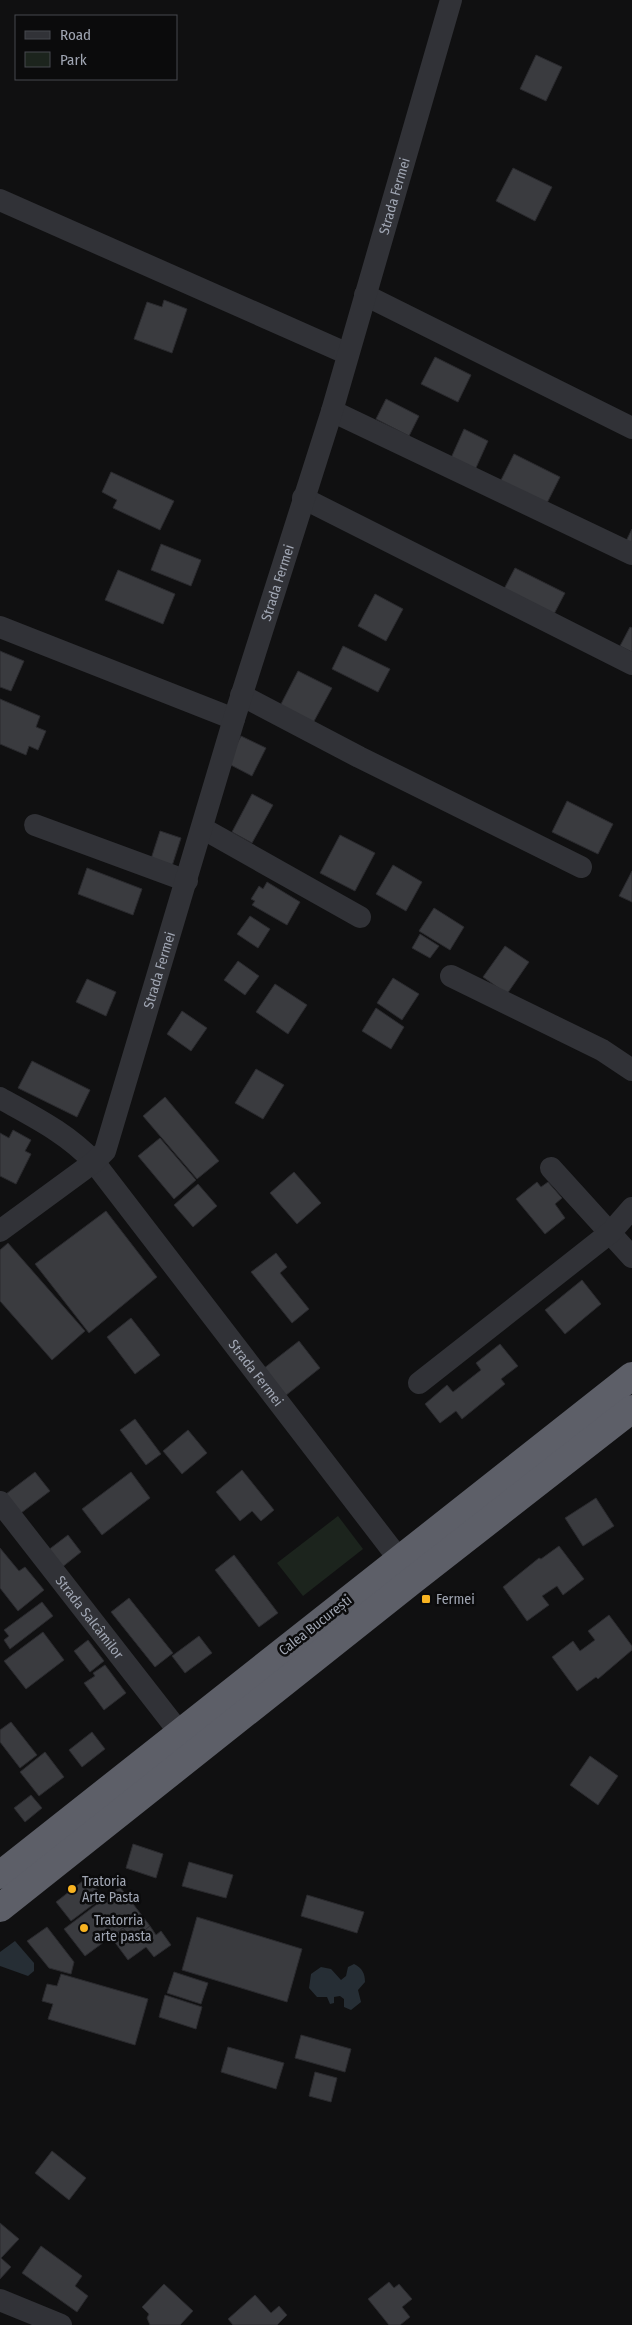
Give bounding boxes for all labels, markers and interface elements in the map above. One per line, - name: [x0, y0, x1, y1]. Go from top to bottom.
- legend: [15, 15, 178, 80]
- text: Road: [60, 26, 91, 44]
- text: Park: [60, 51, 87, 69]
- street label: Strada Fermei: [376, 156, 414, 237]
- street label: Strada Fermei: [258, 543, 298, 623]
- street label: Strada Fermei: [140, 930, 179, 1011]
- street label: Strada Fermei: [225, 1336, 286, 1410]
- street label: Strada Salcâmilor: [52, 1572, 127, 1663]
- place label: Fermei: [436, 1591, 475, 1608]
- street label: Calea București: [275, 1592, 356, 1660]
- marker: Fermei: [420, 1593, 432, 1605]
- place label: Tratoria Arte Pasta: [82, 1873, 140, 1906]
- marker: Tratoria Arte Pasta: [66, 1883, 78, 1895]
- place label: Tratorria arte pasta: [94, 1912, 152, 1945]
- marker: Tratorria arte pasta: [78, 1922, 90, 1934]

